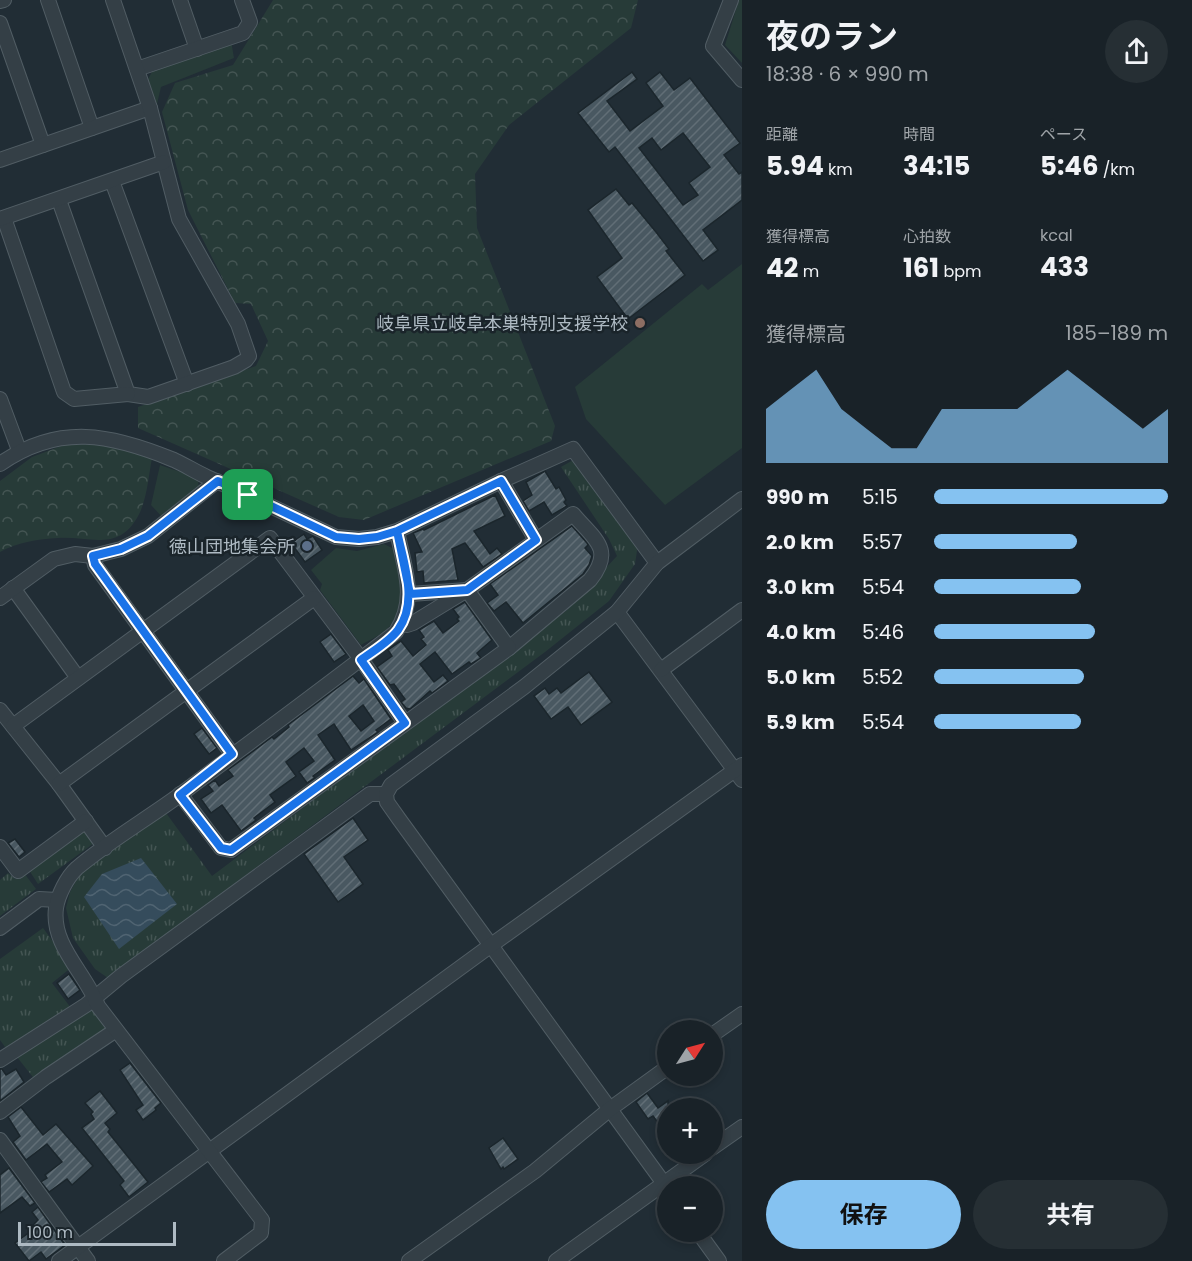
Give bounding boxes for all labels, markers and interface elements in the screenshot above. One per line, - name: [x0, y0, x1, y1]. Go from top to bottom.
- text: 夜のラン: [766, 13, 898, 60]
- button: share: [1105, 20, 1168, 83]
- text: 18:38 · 6 × 990 m: [766, 60, 929, 88]
- text: 距離: [766, 123, 798, 146]
- text: 時間: [903, 123, 935, 146]
- text: ペース: [1040, 123, 1087, 146]
- text: 5.94: [766, 148, 824, 184]
- text: 34:15: [903, 148, 970, 184]
- text: 5:46: [1040, 148, 1098, 184]
- text: km: [824, 158, 853, 181]
- text: /km: [1098, 158, 1135, 181]
- text: kcal: [1040, 224, 1073, 247]
- text: 獲得標高: [766, 225, 830, 248]
- text: 心拍数: [903, 225, 951, 248]
- text: 433: [1040, 249, 1089, 285]
- text: 42: [766, 250, 798, 286]
- text: 161: [903, 250, 939, 286]
- text: m: [798, 260, 819, 283]
- text: bpm: [939, 260, 982, 283]
- place label: 岐阜県立岐阜本巣特別支援学校: [376, 311, 628, 336]
- marker: 岐阜県立岐阜本巣特別支援学校: [633, 316, 647, 330]
- text: 185–189 m: [1065, 319, 1168, 347]
- text: 獲得標高: [766, 320, 846, 348]
- pin: [222, 469, 273, 520]
- icon: arrive: [231, 478, 264, 511]
- text: 990 m: [766, 483, 829, 511]
- text: 5:15: [862, 483, 898, 511]
- text: 2.0 km: [766, 528, 834, 556]
- text: 5:57: [862, 528, 902, 556]
- place label: 徳山団地集会所: [169, 534, 295, 559]
- marker: 徳山団地集会所: [300, 539, 314, 553]
- text: 3.0 km: [766, 573, 835, 601]
- text: 5:54: [862, 573, 904, 601]
- text: 4.0 km: [766, 618, 836, 646]
- text: 5:46: [862, 618, 904, 646]
- text: 5.0 km: [766, 663, 835, 691]
- text: 5:52: [862, 663, 903, 691]
- text: 5.9 km: [766, 708, 835, 736]
- text: 5:54: [862, 708, 904, 736]
- north arrow: [657, 1020, 723, 1086]
- map controls: [657, 1020, 723, 1242]
- button: +: [657, 1098, 723, 1164]
- button: −: [657, 1176, 723, 1242]
- button: 保存: [766, 1180, 961, 1249]
- button: 共有: [973, 1180, 1168, 1249]
- scale bar: [18, 1219, 176, 1246]
- text: 100 m: [27, 1221, 73, 1244]

